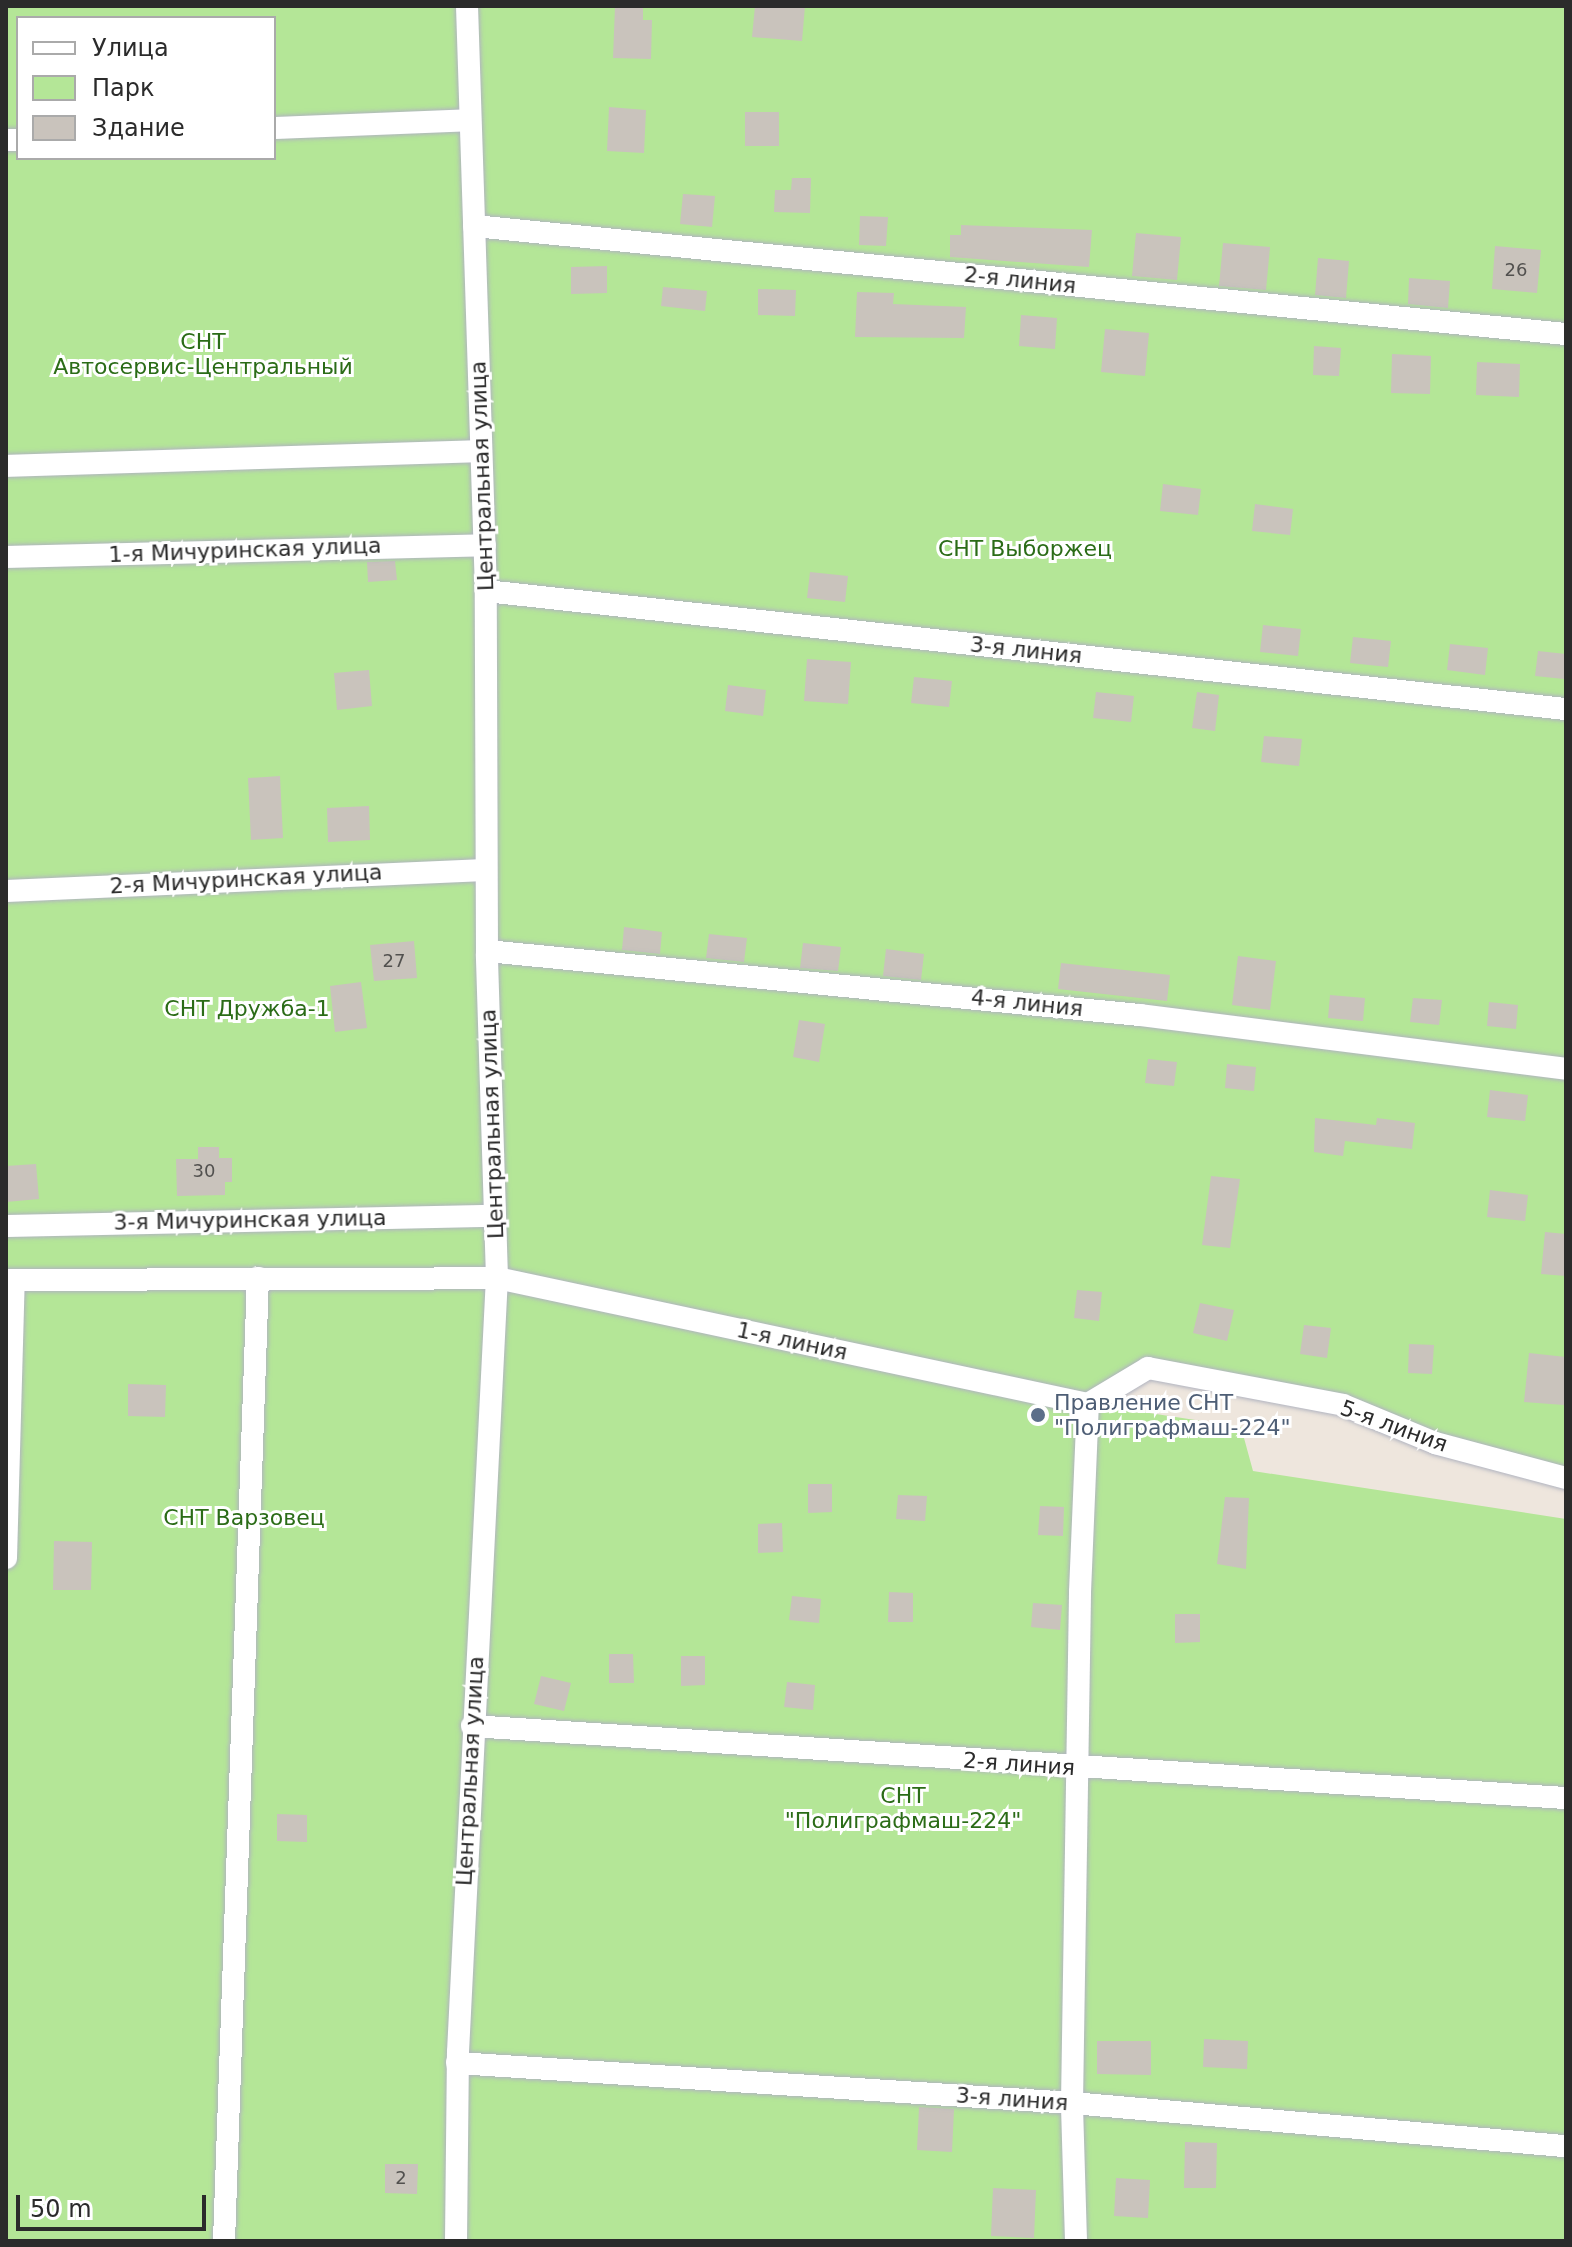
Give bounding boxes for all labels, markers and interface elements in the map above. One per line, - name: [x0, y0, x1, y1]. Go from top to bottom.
- legend: [16, 16, 276, 160]
- text: Улица: [92, 34, 169, 62]
- text: Парк: [92, 74, 154, 102]
- text: Здание: [92, 114, 185, 142]
- house number: 26: [1505, 259, 1527, 281]
- street label: 2-я линия: [963, 261, 1077, 299]
- park label: СНТ Автосервис-Центральный: [53, 328, 353, 380]
- street label: Центральная улица: [465, 361, 499, 591]
- street label: 1-я Мичуринская улица: [108, 532, 382, 568]
- park label: СНТ Выборжец: [938, 536, 1112, 562]
- street label: 3-я линия: [969, 631, 1083, 669]
- street label: 2-я Мичуринская улица: [109, 859, 383, 899]
- house number: 27: [383, 950, 405, 972]
- street label: 4-я линия: [970, 984, 1084, 1022]
- park label: СНТ Дружба-1: [164, 996, 330, 1022]
- street label: Центральная улица: [475, 1009, 509, 1239]
- house number: 30: [193, 1160, 215, 1182]
- street label: 3-я Мичуринская улица: [113, 1204, 387, 1236]
- street label: 1-я линия: [734, 1316, 850, 1366]
- place label: Правление СНТ "Полиграфмаш-224": [1054, 1389, 1291, 1440]
- street label: 5-я линия: [1337, 1394, 1451, 1458]
- marker: Правление СНТ "Полиграфмаш-224": [1029, 1406, 1047, 1424]
- park label: СНТ Варзовец: [163, 1505, 325, 1531]
- street label: Центральная улица: [451, 1655, 489, 1887]
- street label: 2-я линия: [962, 1747, 1076, 1781]
- park label: СНТ "Полиграфмаш-224": [785, 1782, 1021, 1834]
- street label: 3-я линия: [955, 2082, 1069, 2116]
- house number: 2: [395, 2167, 407, 2189]
- scale bar: [20, 2179, 210, 2229]
- text: 50 m: [30, 2195, 92, 2223]

